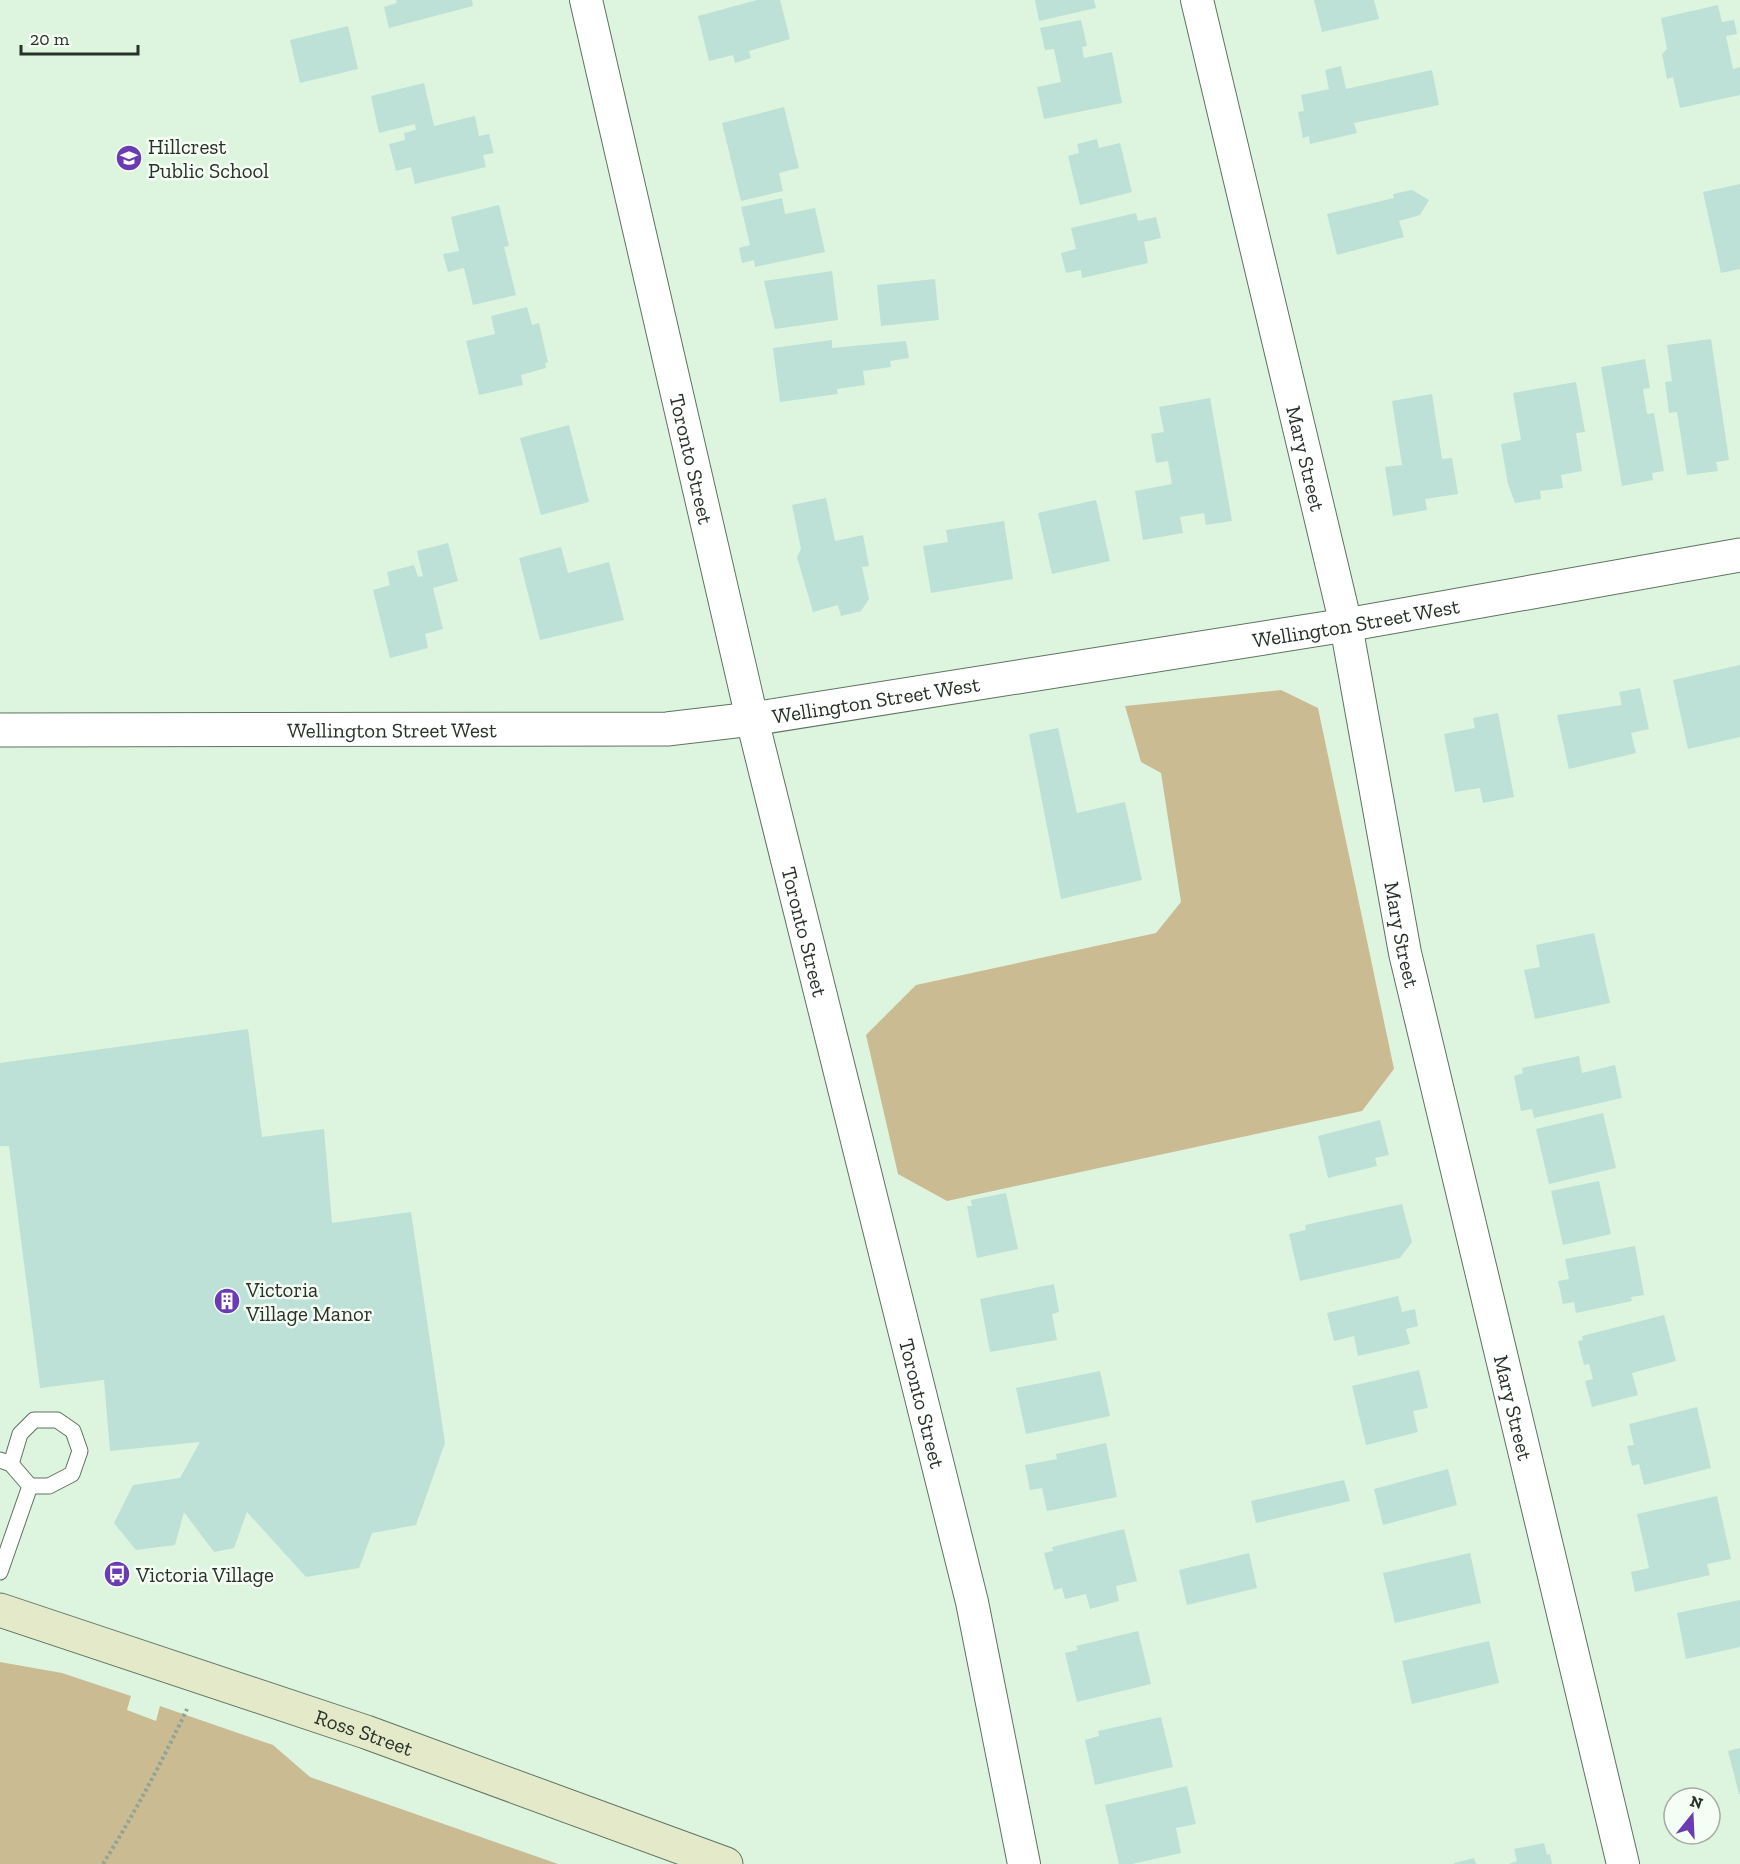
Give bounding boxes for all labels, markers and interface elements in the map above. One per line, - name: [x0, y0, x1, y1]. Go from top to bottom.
- scale bar: [21, 18, 138, 56]
- text: 20 m: [30, 28, 70, 50]
- place label: Hillcrest Public School: [148, 134, 269, 183]
- school or university icon: Hillcrest Public School: [114, 143, 144, 173]
- street label: Toronto Street: [665, 391, 719, 527]
- street label: Mary Street: [1282, 403, 1331, 514]
- street label: Wellington Street West: [1250, 593, 1461, 652]
- street label: Wellington Street West: [770, 671, 982, 728]
- street label: Wellington Street West: [287, 717, 497, 742]
- street label: Toronto Street: [777, 864, 833, 999]
- street label: Mary Street: [1380, 879, 1425, 990]
- place label: Victoria Village Manor: [245, 1277, 373, 1326]
- building icon: Victoria Village Manor: [212, 1286, 242, 1316]
- street label: Toronto Street: [894, 1336, 951, 1471]
- street label: Mary Street: [1489, 1352, 1538, 1463]
- bus stop icon: Victoria Village: [102, 1559, 132, 1589]
- place label: Victoria Village: [135, 1562, 274, 1587]
- street label: Ross Street: [312, 1703, 417, 1761]
- north arrow: [1662, 1786, 1722, 1846]
- text: N: [1688, 1791, 1705, 1813]

